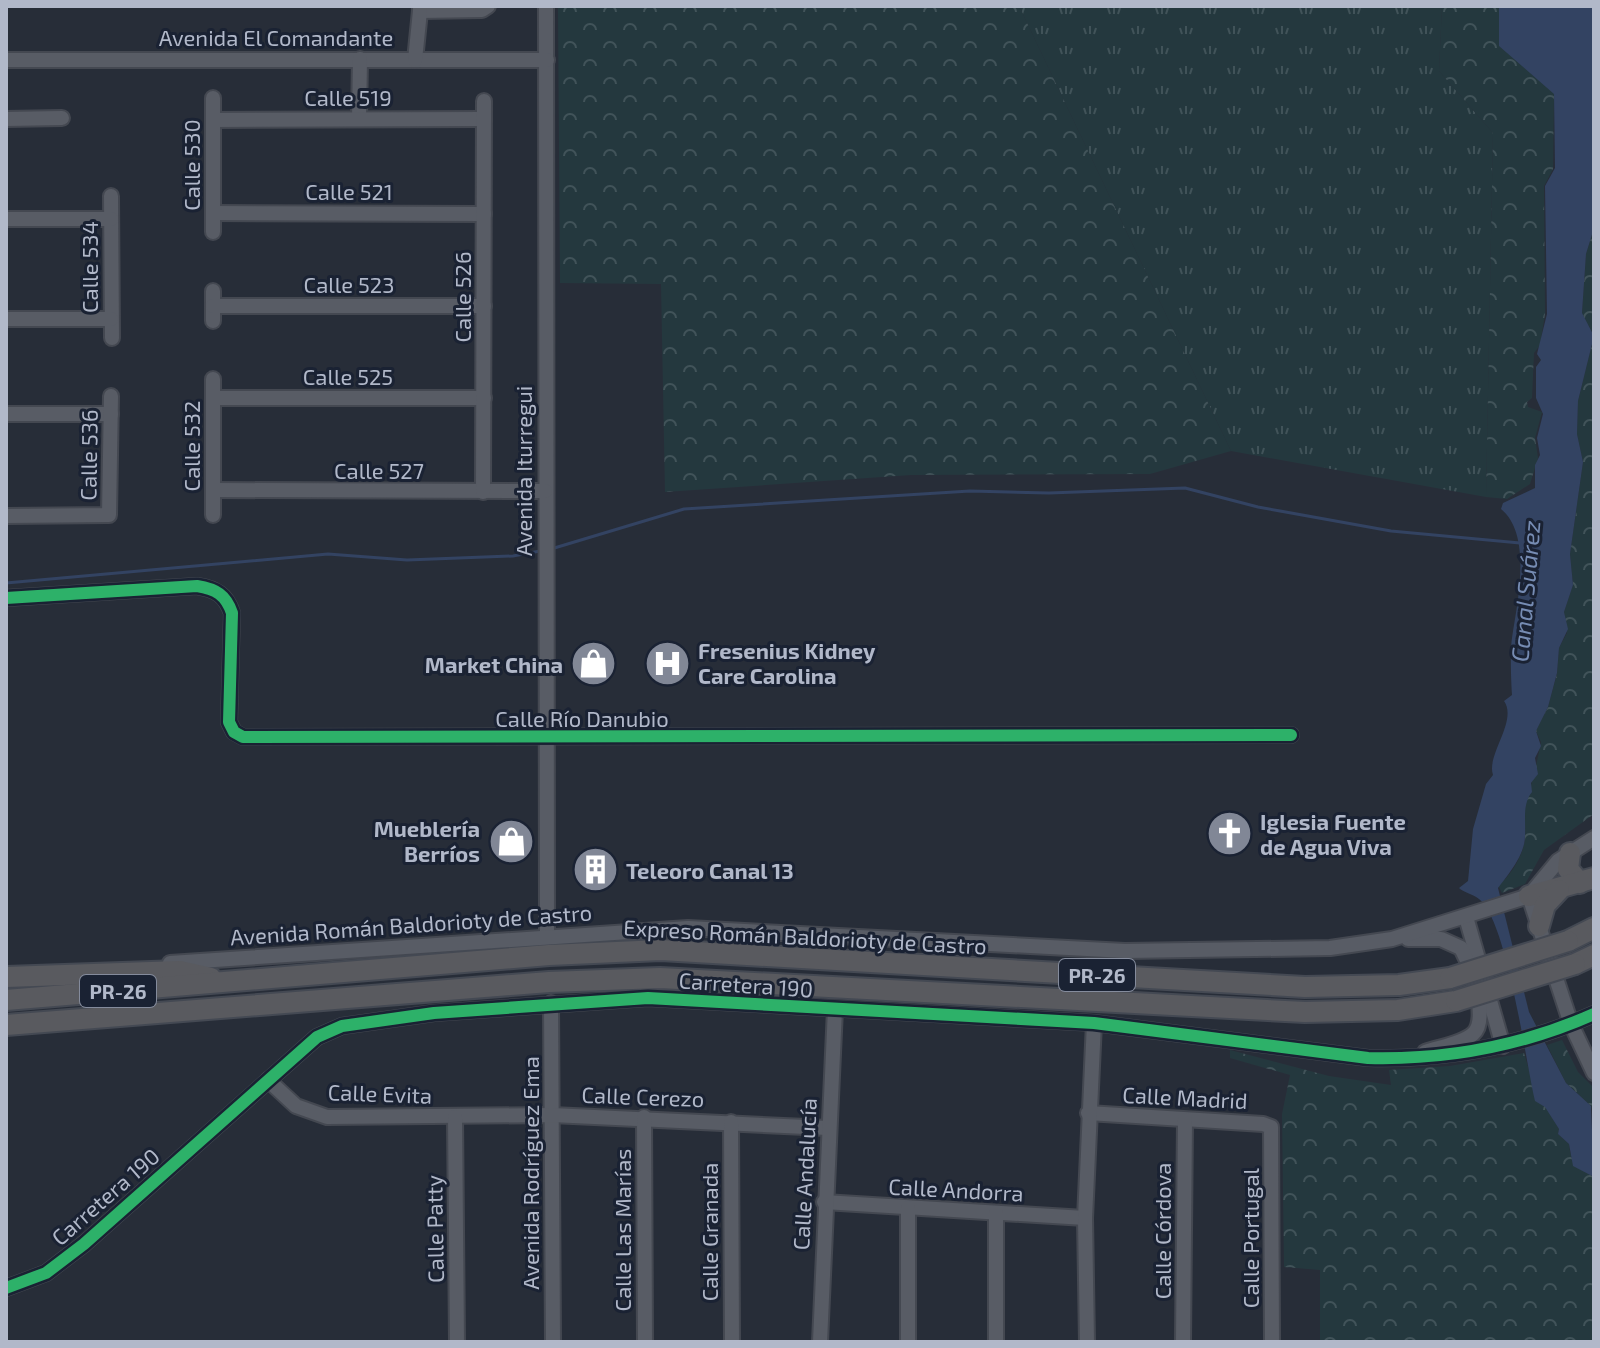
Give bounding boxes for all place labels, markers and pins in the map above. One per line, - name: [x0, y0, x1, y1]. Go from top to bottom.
- place label: Fresenius Kidney Care Carolina: [698, 637, 876, 688]
- hospital icon: Fresenius Kidney Care Carolina: [643, 639, 691, 687]
- shop icon: Market China: [570, 640, 618, 688]
- place label: Market China: [425, 651, 563, 677]
- place label: Iglesia Fuente de Agua Viva: [1260, 808, 1406, 859]
- church icon: Iglesia Fuente de Agua Viva: [1205, 810, 1253, 858]
- place label: Mueblería Berríos: [374, 815, 480, 866]
- shop icon: Mueblería Berríos: [487, 817, 535, 865]
- building icon: Teleoro Canal 13: [571, 846, 619, 894]
- place label: Teleoro Canal 13: [626, 857, 794, 883]

